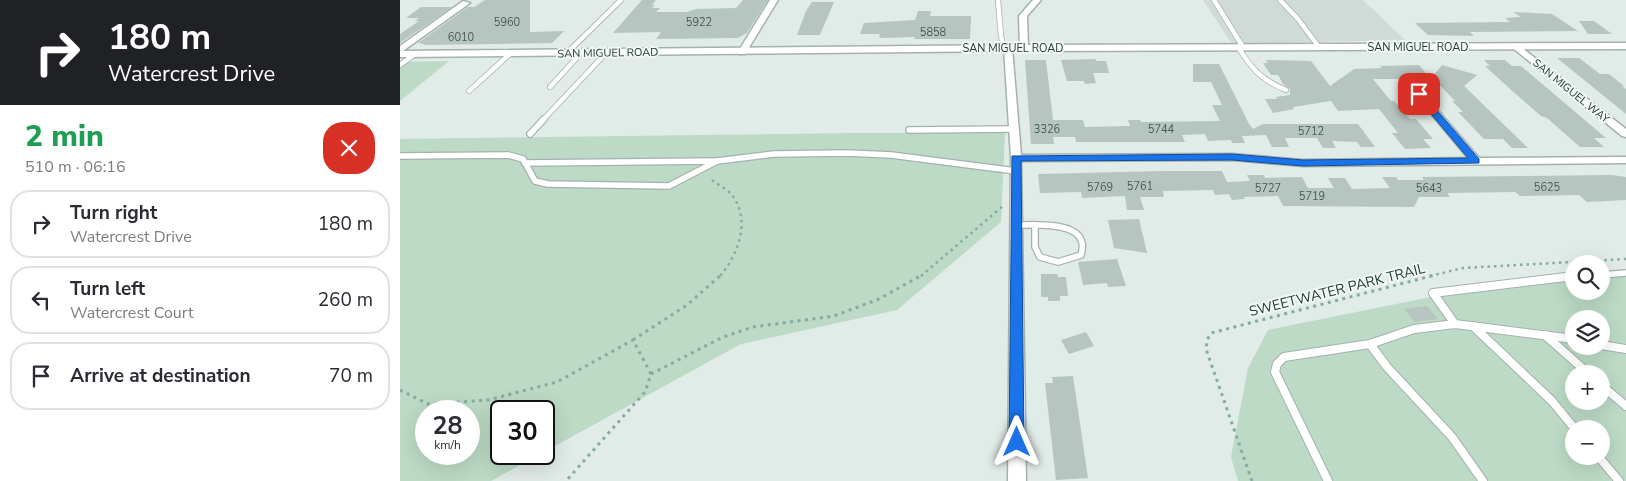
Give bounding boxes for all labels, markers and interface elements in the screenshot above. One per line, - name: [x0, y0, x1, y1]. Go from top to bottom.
- text: 180 m: [108, 14, 211, 61]
- house number: 5960: [494, 15, 521, 30]
- house number: 5922: [686, 15, 712, 30]
- icon: right: [25, 20, 90, 85]
- house number: 5858: [920, 25, 947, 40]
- house number: 6010: [448, 30, 475, 45]
- street label: SAN MIGUEL ROAD: [1368, 40, 1468, 55]
- street label: SAN MIGUEL ROAD: [963, 41, 1063, 56]
- street label: SAN MIGUEL ROAD: [557, 45, 659, 61]
- street label: SAN MIGUEL WAY: [1530, 55, 1613, 127]
- text: Watercrest Drive: [108, 59, 275, 89]
- pin: [1398, 73, 1440, 115]
- icon: arrive: [1405, 80, 1433, 108]
- text: 2 min: [25, 116, 104, 157]
- button: close: [323, 122, 375, 174]
- house number: 3326: [1034, 122, 1061, 137]
- house number: 5744: [1148, 122, 1175, 137]
- house number: 5712: [1298, 124, 1324, 139]
- text: 510 m · 06:16: [25, 156, 126, 178]
- house number: 5761: [1127, 179, 1153, 194]
- house number: 5769: [1087, 180, 1113, 195]
- house number: 5625: [1534, 180, 1561, 195]
- house number: 5727: [1255, 181, 1281, 196]
- house number: 5643: [1416, 181, 1442, 196]
- house number: 5719: [1299, 189, 1325, 204]
- text: Turn right: [70, 200, 157, 226]
- icon: right: [27, 210, 55, 238]
- text: 180 m: [318, 211, 373, 237]
- text: Watercrest Drive: [70, 226, 192, 248]
- map controls: [1565, 255, 1610, 465]
- button: search: [1565, 255, 1610, 300]
- street label: SWEETWATER PARK TRAIL: [1247, 259, 1427, 321]
- text: Turn left: [70, 276, 145, 302]
- icon: left: [27, 286, 55, 314]
- text: 260 m: [318, 287, 373, 313]
- text: Watercrest Court: [70, 302, 194, 324]
- button: layers: [1565, 310, 1610, 355]
- icon: arrive: [27, 362, 55, 390]
- text: Arrive at destination: [70, 363, 251, 389]
- text: 70 m: [329, 363, 373, 389]
- button: +: [1565, 365, 1610, 410]
- speed limit sign: 30: [490, 400, 555, 465]
- text: 28: [432, 409, 463, 443]
- position arrow: [990, 415, 1042, 467]
- button: −: [1565, 420, 1610, 465]
- text: km/h: [434, 437, 461, 453]

